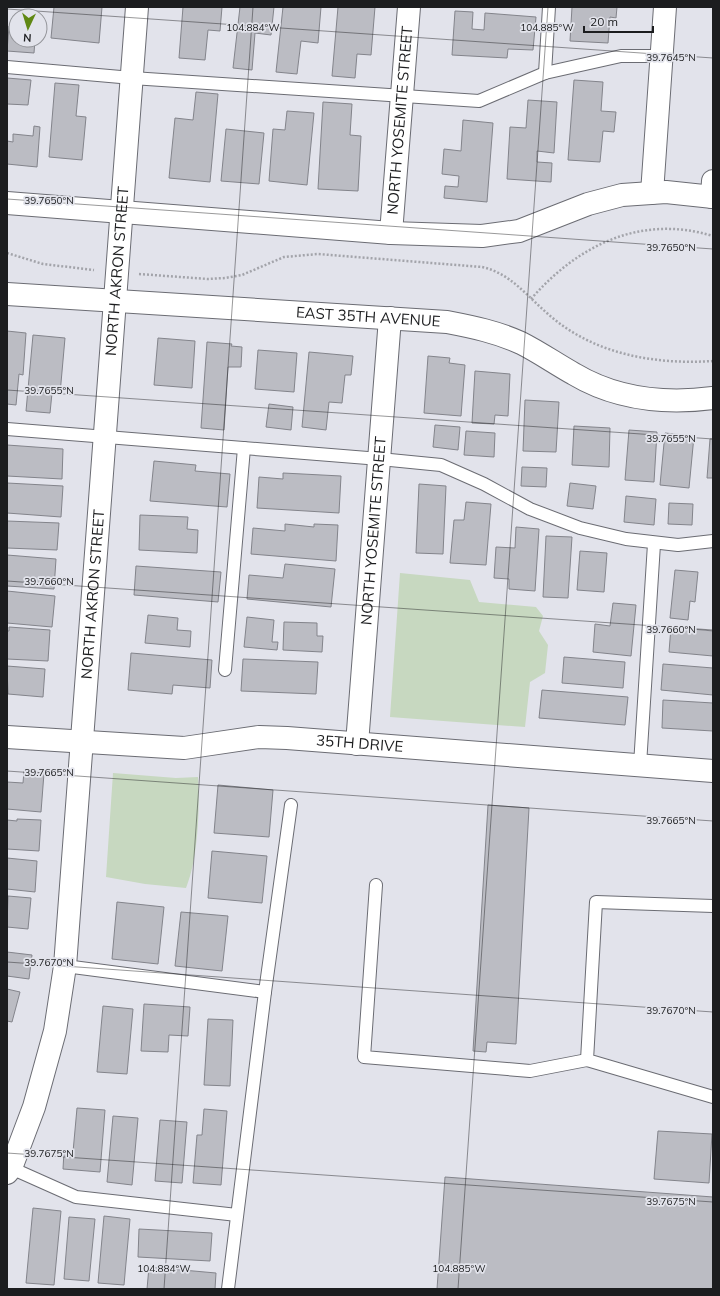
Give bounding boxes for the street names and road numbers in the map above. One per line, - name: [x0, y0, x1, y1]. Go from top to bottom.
- street label: NORTH YOSEMITE STREET: [382, 25, 416, 215]
- street label: NORTH AKRON STREET: [101, 186, 133, 357]
- street label: EAST 35TH AVENUE: [295, 302, 441, 331]
- street label: NORTH YOSEMITE STREET: [356, 435, 390, 626]
- street label: NORTH AKRON STREET: [77, 509, 108, 680]
- street label: 35TH DRIVE: [315, 730, 404, 756]

